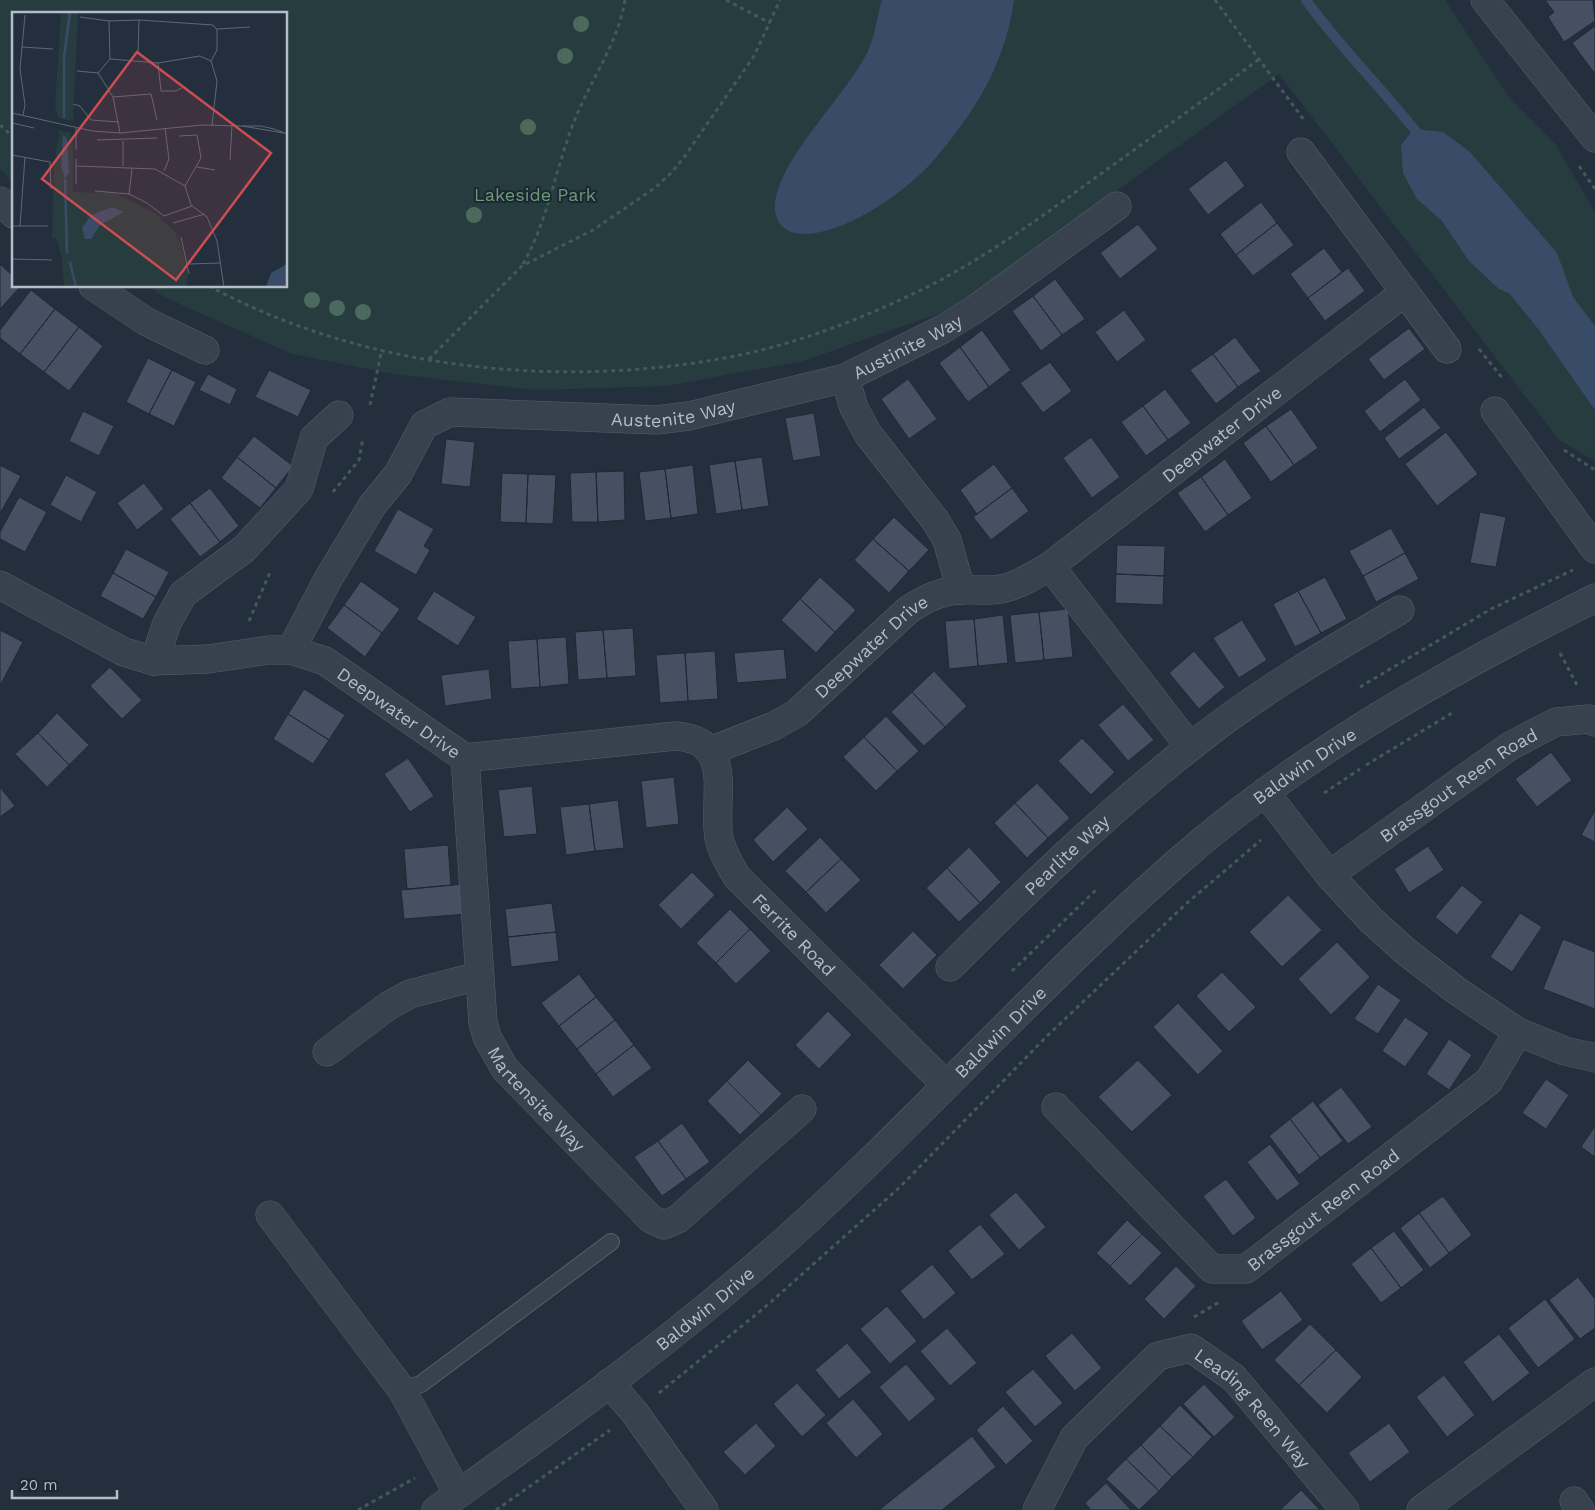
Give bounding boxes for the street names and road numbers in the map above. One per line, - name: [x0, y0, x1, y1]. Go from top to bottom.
- street label: Austinite Way: [849, 309, 966, 383]
- street label: Deepwater Drive: [1158, 381, 1285, 486]
- street label: Austenite Way: [611, 394, 738, 431]
- street label: Deepwater Drive: [810, 590, 931, 702]
- street label: Deepwater Drive: [334, 662, 465, 762]
- street label: Baldwin Drive: [1248, 723, 1360, 808]
- street label: Brassgout Reen Road: [1375, 723, 1541, 846]
- street label: Pearlite Way: [1020, 809, 1114, 899]
- street label: Ferrite Road: [749, 889, 840, 980]
- street label: Baldwin Drive: [950, 981, 1050, 1082]
- street label: Martensite Way: [484, 1043, 590, 1156]
- street label: Brassgout Reen Road: [1242, 1144, 1403, 1275]
- street label: Baldwin Drive: [651, 1262, 758, 1355]
- street label: Leading Reen Way: [1191, 1344, 1316, 1472]

